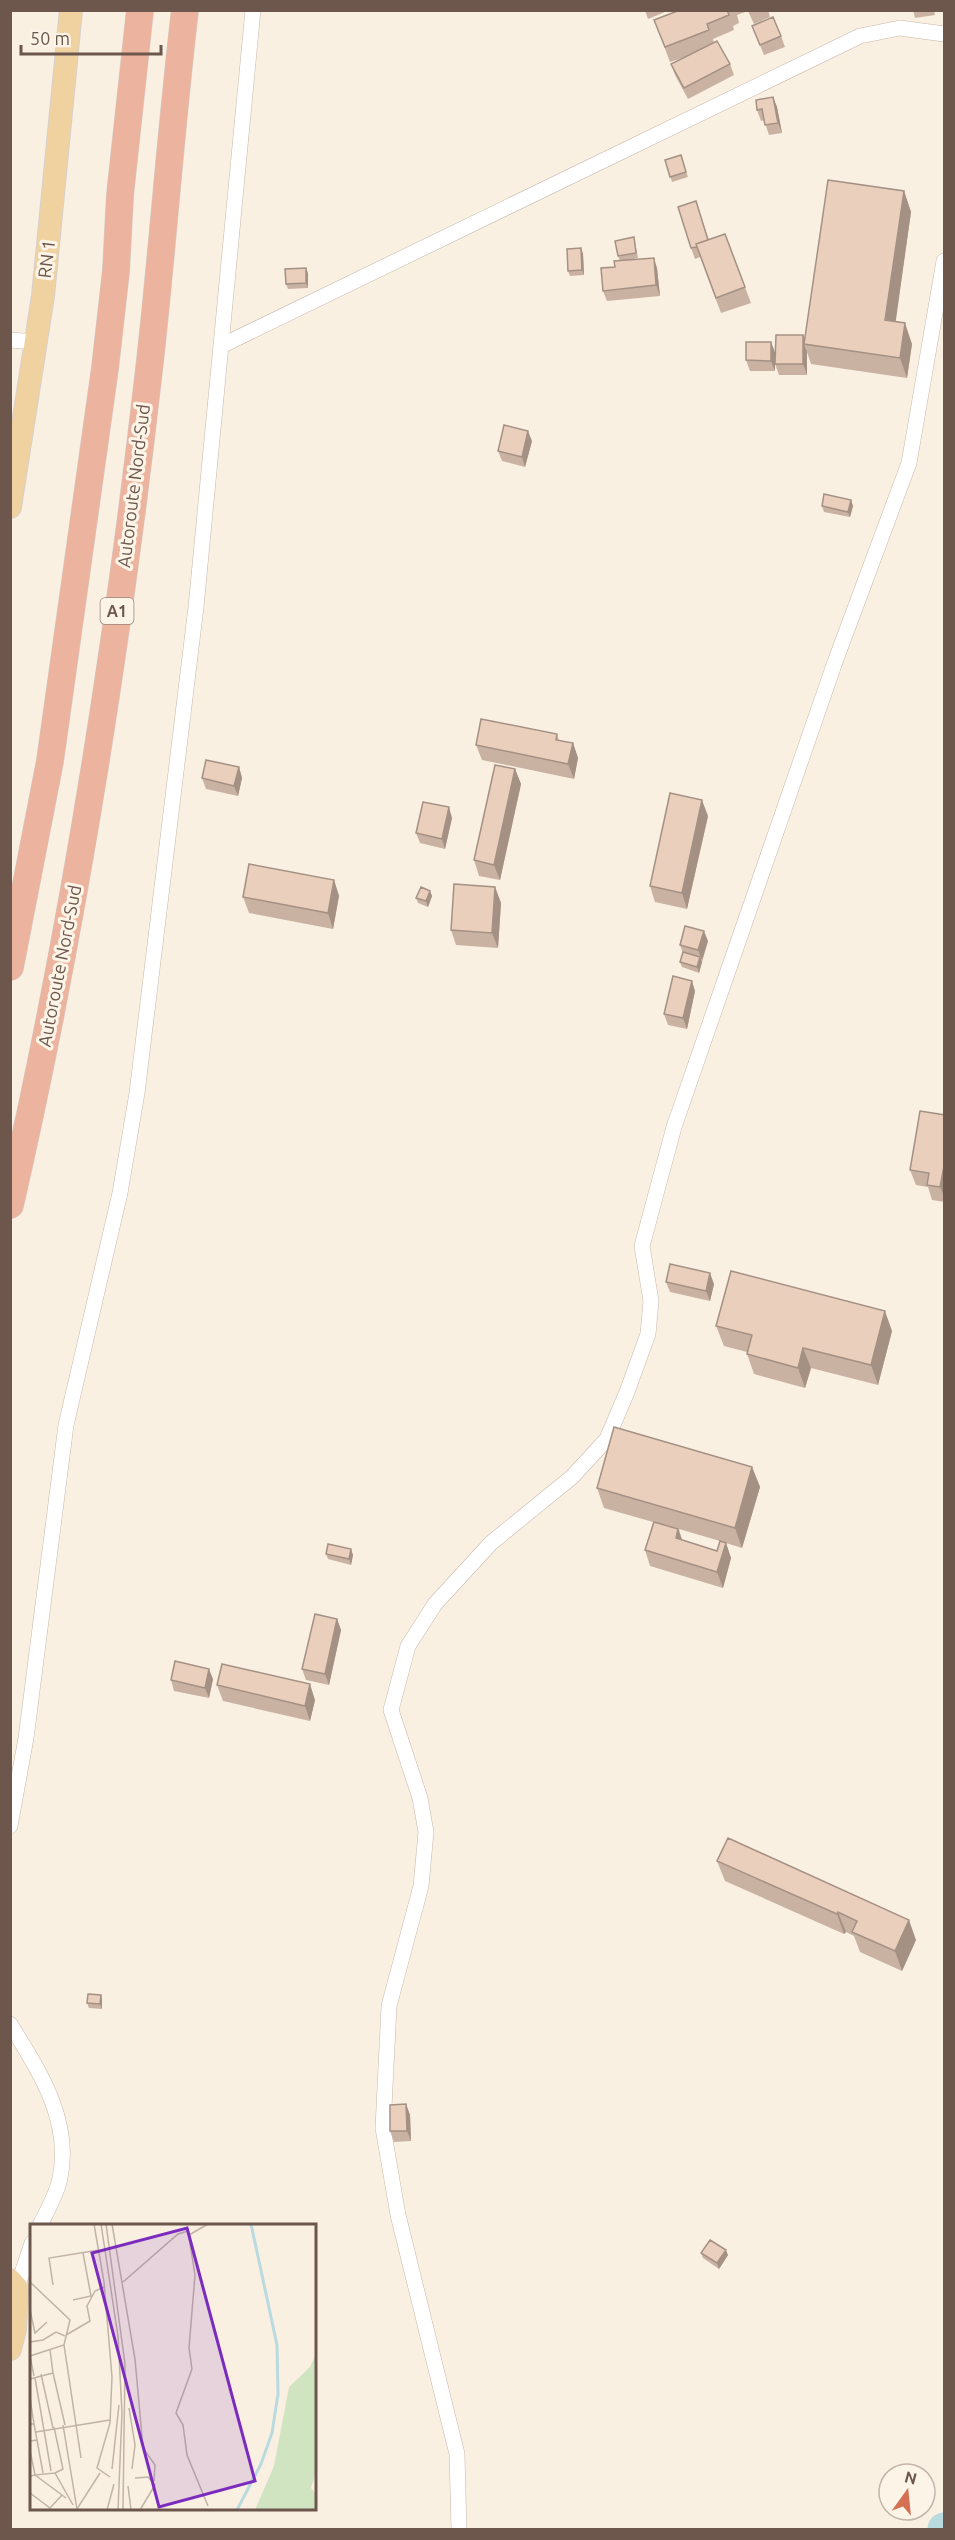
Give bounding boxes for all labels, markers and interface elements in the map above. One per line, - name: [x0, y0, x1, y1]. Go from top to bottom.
- scale bar: [21, 18, 160, 56]
- text: 50 m: [30, 28, 70, 48]
- street label: RN 1: [34, 239, 58, 279]
- street label: Autoroute Nord-Sud: [113, 403, 153, 569]
- road number: A1: [100, 598, 134, 624]
- street label: Autoroute Nord-Sud: [34, 883, 85, 1048]
- inset map: [30, 2224, 316, 2510]
- north arrow: [877, 2462, 937, 2522]
- text: N: [903, 2467, 919, 2488]

